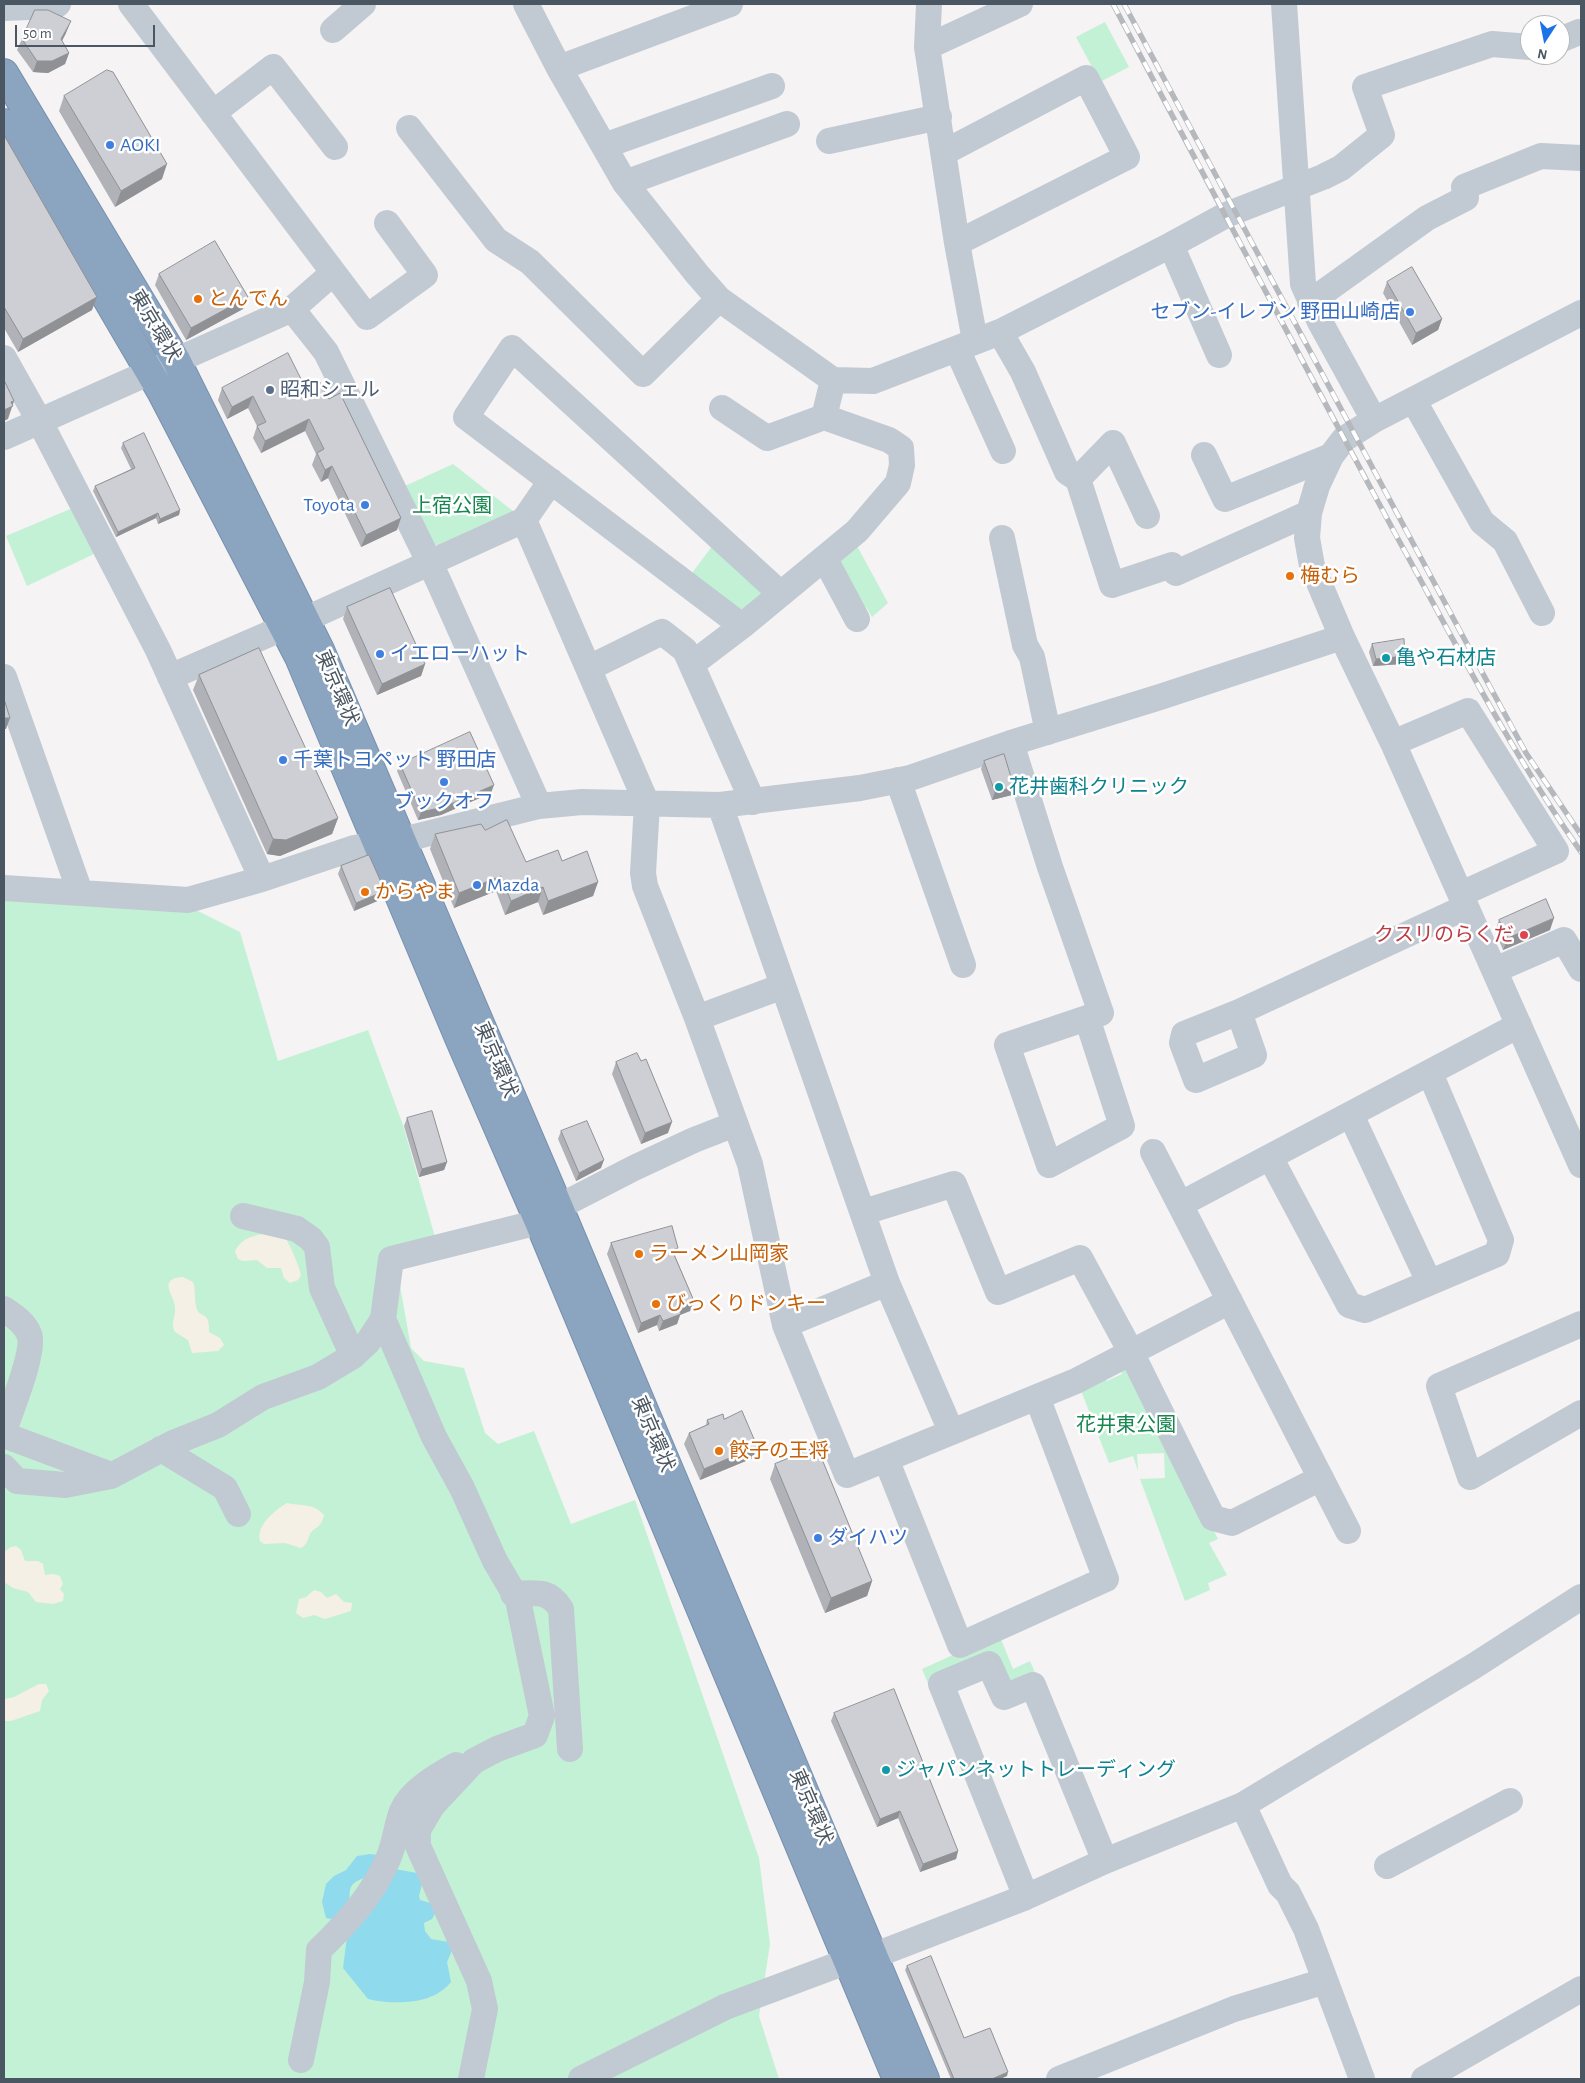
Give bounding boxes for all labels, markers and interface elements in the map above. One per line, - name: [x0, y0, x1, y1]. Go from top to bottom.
- scale bar: [18, 15, 158, 47]
- north arrow: [1520, 15, 1570, 65]
- text: 50 m: [23, 26, 52, 41]
- text: N: [1536, 46, 1548, 62]
- place label: AOKI: [120, 133, 160, 157]
- marker: AOKI: [104, 139, 116, 151]
- street label: 東京環状: [124, 286, 186, 366]
- place label: とんでん: [208, 287, 288, 311]
- marker: とんでん: [192, 293, 204, 305]
- place label: セブン-イレブン 野田山崎店: [1151, 300, 1400, 324]
- marker: セブン-イレブン 野田山崎店: [1404, 306, 1416, 318]
- place label: 昭和シェル: [280, 378, 380, 402]
- marker: 昭和シェル: [264, 384, 276, 396]
- place label: Toyota: [303, 493, 355, 517]
- park label: 上宿公園: [412, 494, 492, 518]
- marker: Toyota: [359, 499, 371, 511]
- place label: 梅むら: [1300, 564, 1360, 588]
- marker: 梅むら: [1284, 570, 1296, 582]
- place label: イエローハット: [390, 642, 530, 666]
- street label: 東京環状: [310, 646, 364, 730]
- place label: 亀や石材店: [1396, 646, 1496, 670]
- marker: イエローハット: [374, 648, 386, 660]
- marker: 亀や石材店: [1380, 652, 1392, 664]
- place label: 千葉トヨペット 野田店: [293, 748, 496, 772]
- marker: 千葉トヨペット 野田店: [277, 754, 289, 766]
- place label: 花井歯科クリニック: [1009, 775, 1189, 799]
- marker: ブックオフ: [438, 776, 450, 788]
- marker: 花井歯科クリニック: [993, 781, 1005, 793]
- place label: ブックオフ: [394, 790, 494, 814]
- place label: Mazda: [487, 873, 539, 897]
- marker: Mazda: [471, 879, 483, 891]
- place label: からやま: [375, 880, 455, 904]
- marker: からやま: [359, 886, 371, 898]
- place label: クスリのらくだ: [1374, 923, 1514, 947]
- marker: クスリのらくだ: [1518, 929, 1530, 941]
- street label: 東京環状: [469, 1018, 523, 1102]
- place label: ラーメン山岡家: [649, 1242, 789, 1266]
- marker: ラーメン山岡家: [633, 1248, 645, 1260]
- place label: びっくりドンキー: [666, 1292, 826, 1316]
- marker: びっくりドンキー: [650, 1298, 662, 1310]
- street label: 東京環状: [626, 1392, 680, 1476]
- park label: 花井東公園: [1076, 1413, 1176, 1437]
- place label: 餃子の王将: [729, 1439, 829, 1463]
- marker: 餃子の王将: [713, 1445, 725, 1457]
- place label: ダイハツ: [828, 1526, 908, 1550]
- marker: ダイハツ: [812, 1532, 824, 1544]
- place label: ジャパンネットトレーディング: [896, 1758, 1176, 1782]
- marker: ジャパンネットトレーディング: [880, 1764, 892, 1776]
- street label: 東京環状: [784, 1765, 838, 1849]

